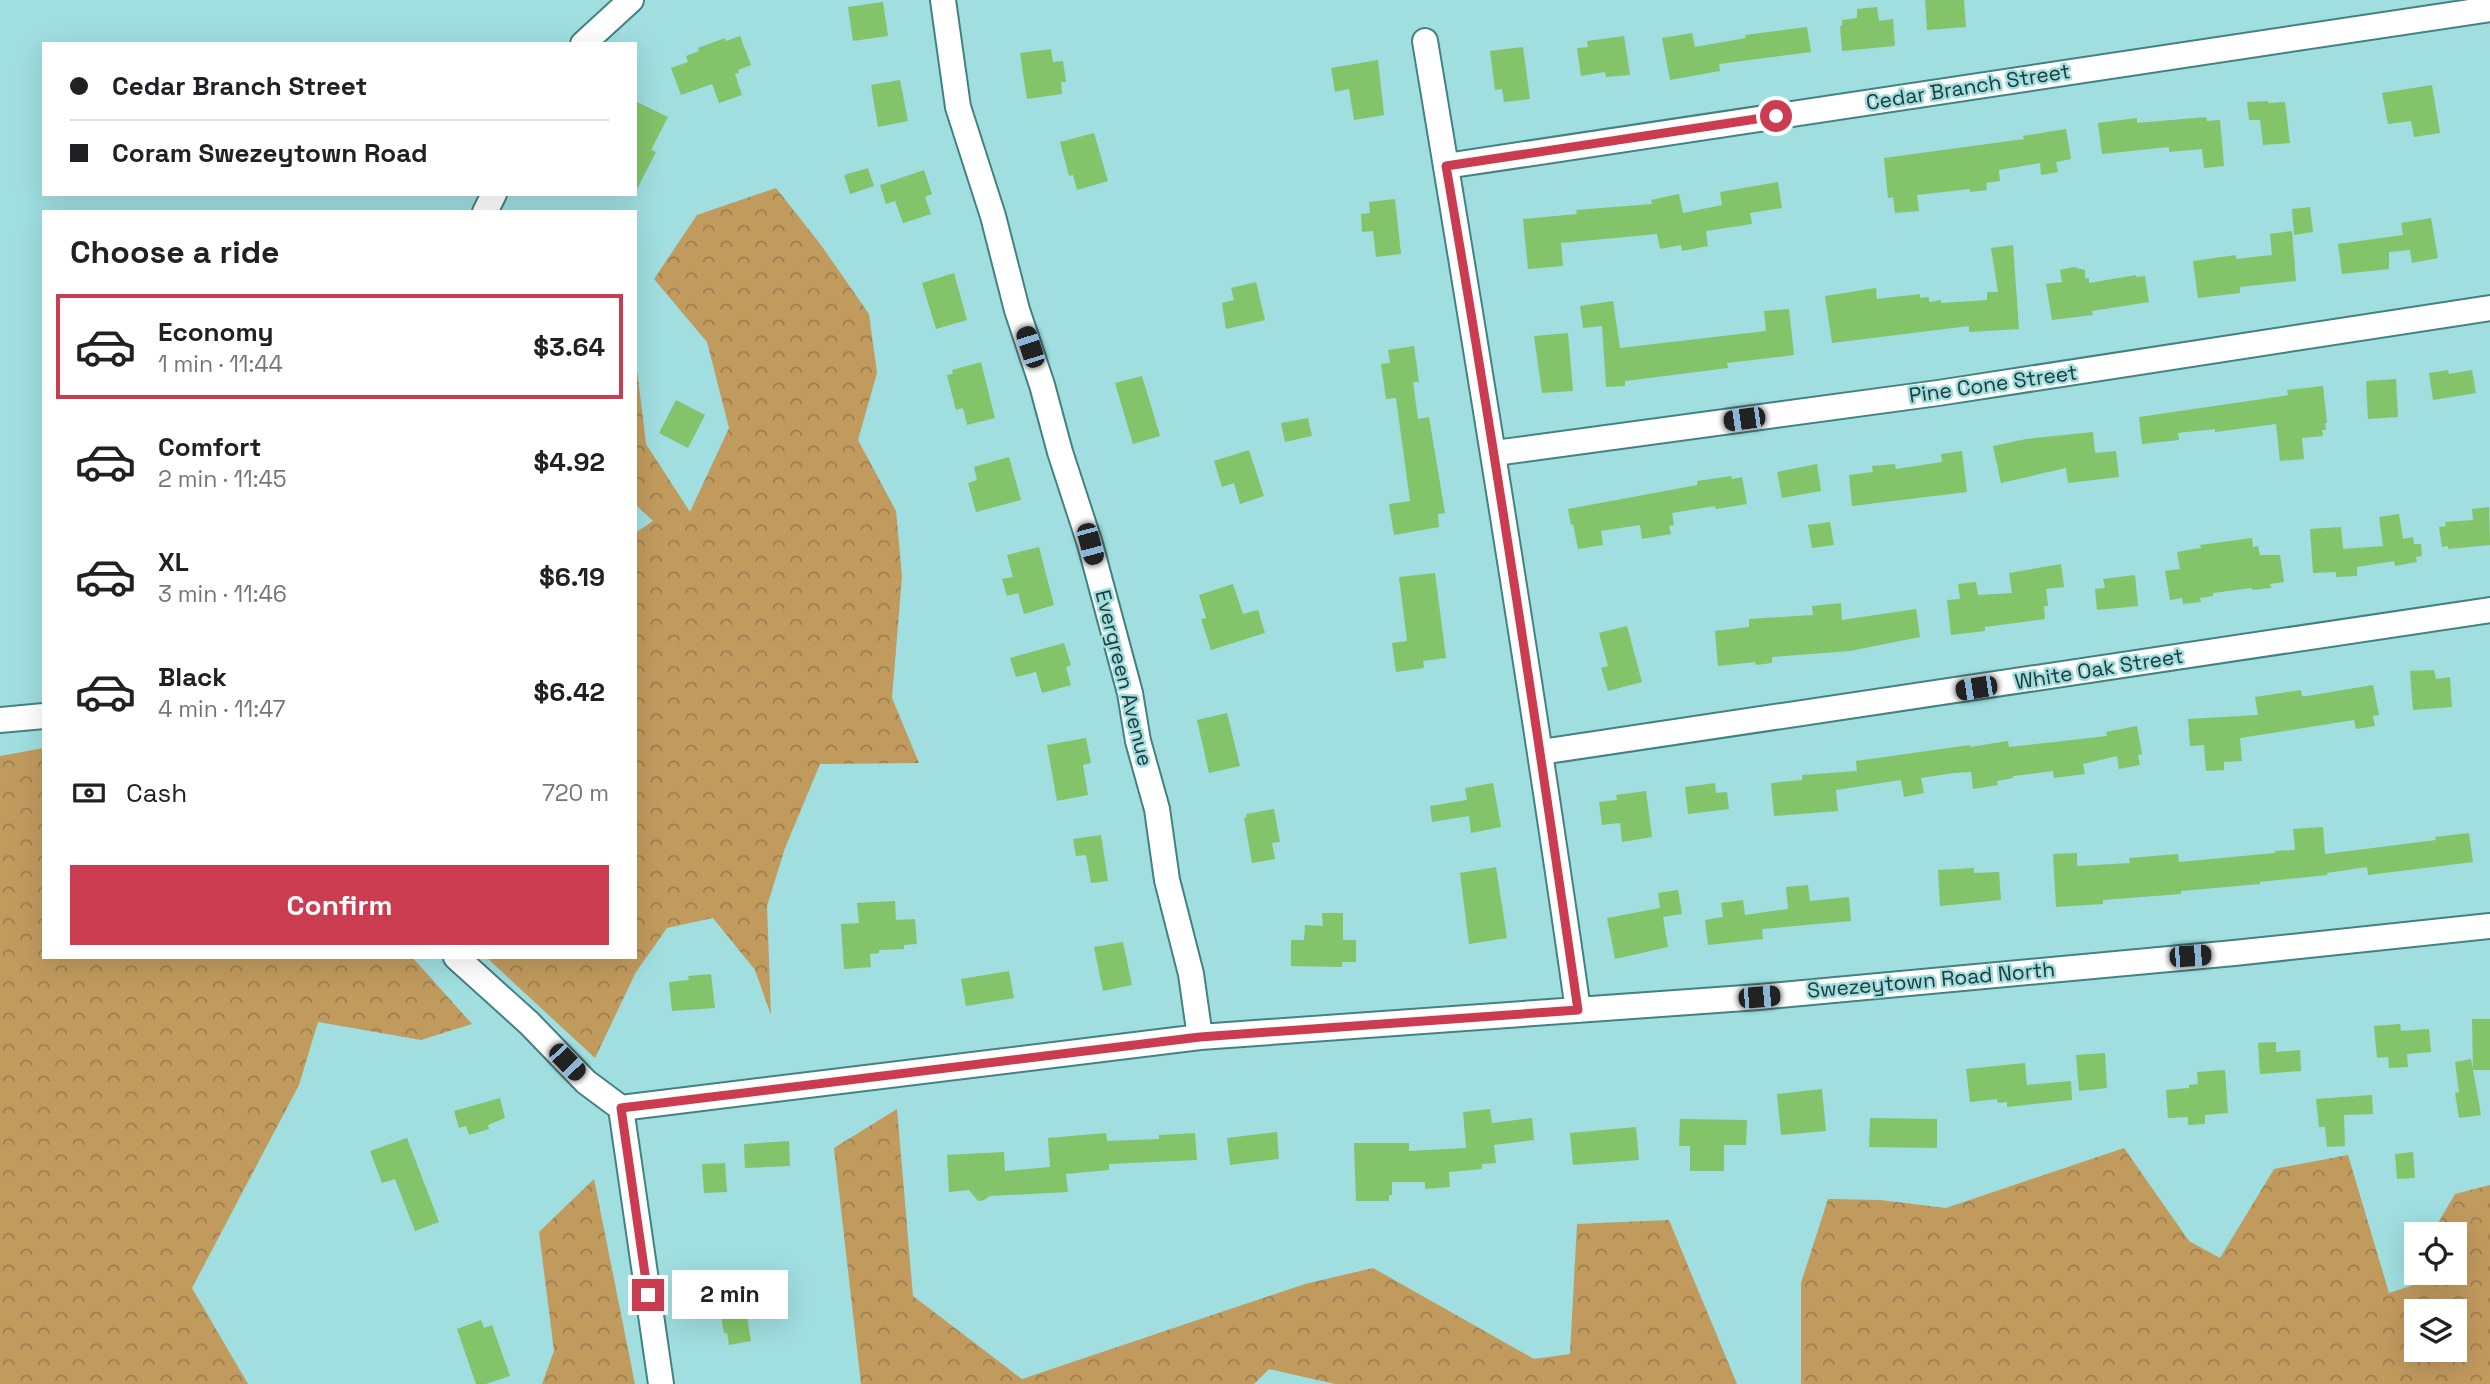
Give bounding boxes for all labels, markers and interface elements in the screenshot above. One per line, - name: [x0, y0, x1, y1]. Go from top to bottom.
- street label: Cedar Branch Street: [1864, 57, 2072, 116]
- text: Cedar Branch Street: [112, 69, 367, 103]
- route start: [1760, 100, 1792, 132]
- text: Coram Swezeytown Road: [112, 136, 428, 170]
- text: Choose a ride: [70, 232, 280, 272]
- icon: car: [74, 315, 137, 378]
- text: Economy: [158, 315, 274, 349]
- car: [1014, 324, 1047, 370]
- text: $3.64: [533, 330, 605, 364]
- text: 1 min · 11:44: [158, 349, 283, 379]
- street label: Pine Cone Street: [1907, 358, 2079, 409]
- car: [1722, 406, 1767, 432]
- icon: car: [74, 430, 137, 493]
- text: Comfort: [158, 430, 261, 464]
- text: $4.92: [533, 445, 605, 479]
- text: 2 min · 11:45: [158, 464, 287, 494]
- car: [1075, 521, 1106, 567]
- icon: car: [74, 545, 137, 608]
- text: XL: [158, 545, 189, 579]
- text: $6.19: [539, 560, 605, 594]
- text: 3 min · 11:46: [158, 579, 287, 609]
- street label: Evergreen Avenue: [1090, 587, 1159, 769]
- street label: White Oak Street: [2013, 642, 2185, 695]
- icon: car: [74, 660, 137, 723]
- text: Black: [158, 660, 227, 694]
- car: [1954, 674, 1999, 702]
- text: $6.42: [533, 675, 605, 709]
- text: 4 min · 11:47: [158, 694, 286, 724]
- icon: cash: [70, 774, 108, 812]
- text: Cash: [126, 776, 187, 810]
- text: 720 m: [542, 778, 609, 808]
- button: Confirm: [70, 865, 609, 945]
- car: [2169, 944, 2212, 968]
- street label: Swezeytown Road North: [1806, 955, 2056, 1004]
- car: [1738, 985, 1781, 1009]
- car: [545, 1040, 590, 1084]
- map controls: [2404, 1222, 2467, 1362]
- button: locate: [2404, 1222, 2467, 1285]
- callout: 2 min: [672, 1270, 788, 1320]
- route end: [632, 1279, 664, 1311]
- text: 2 min: [700, 1279, 760, 1309]
- button: layers: [2404, 1299, 2467, 1362]

